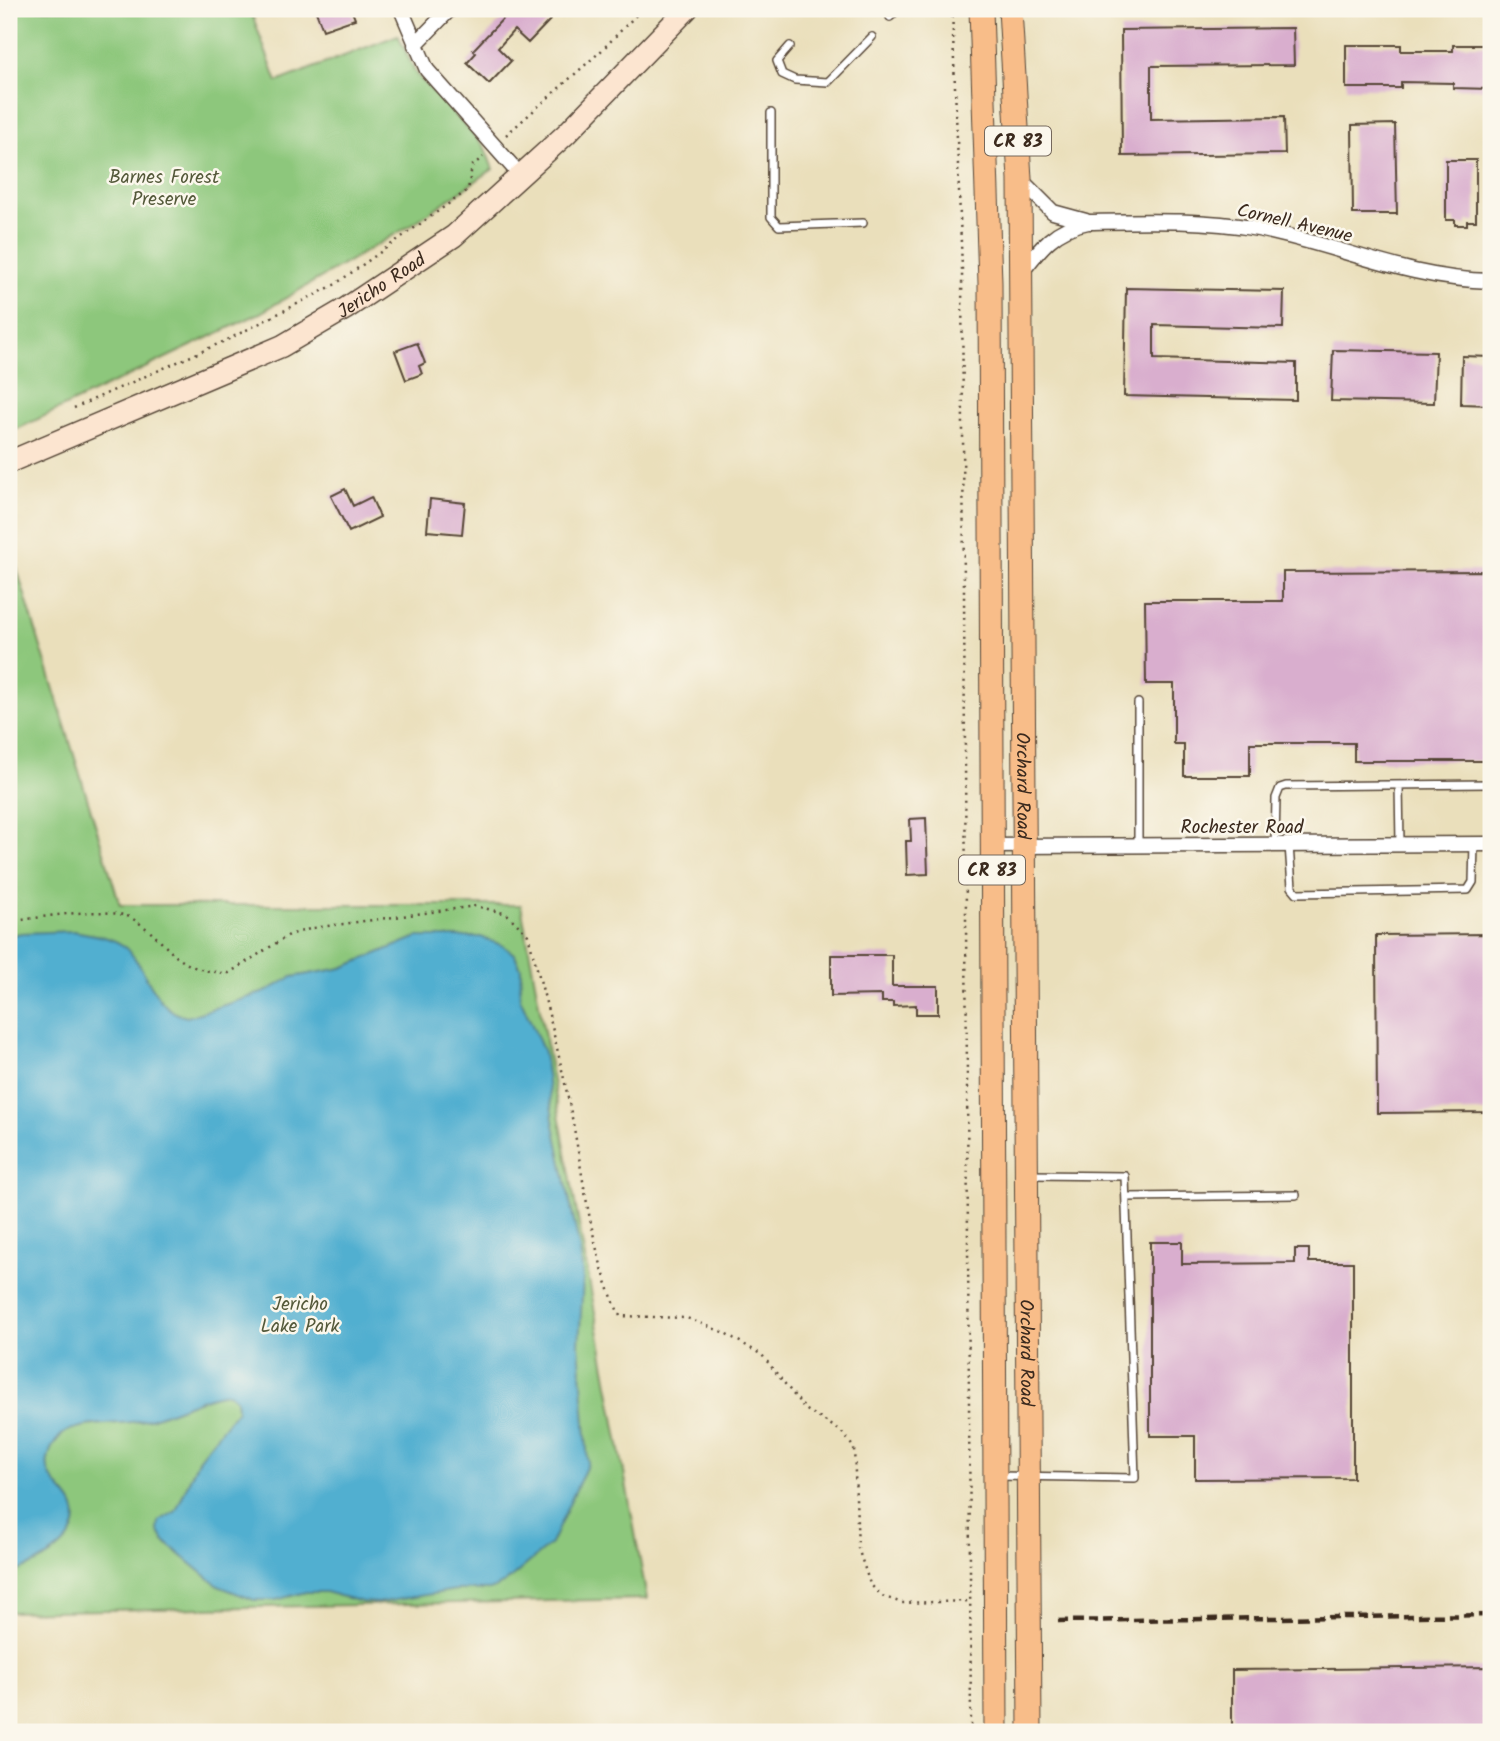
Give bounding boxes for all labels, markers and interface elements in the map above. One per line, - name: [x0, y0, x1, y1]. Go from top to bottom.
- road number: CR 83: [985, 126, 1051, 156]
- park label: Barnes Forest Preserve: [109, 163, 220, 215]
- street label: Cornell Avenue: [1234, 196, 1356, 252]
- street label: Jericho Road: [332, 246, 433, 327]
- street label: Orchard Road: [1007, 732, 1037, 840]
- street label: Rochester Road: [1181, 813, 1304, 843]
- road number: CR 83: [959, 856, 1025, 884]
- park label: Jericho Lake Park: [261, 1290, 339, 1342]
- street label: Orchard Road: [1010, 1299, 1041, 1407]

